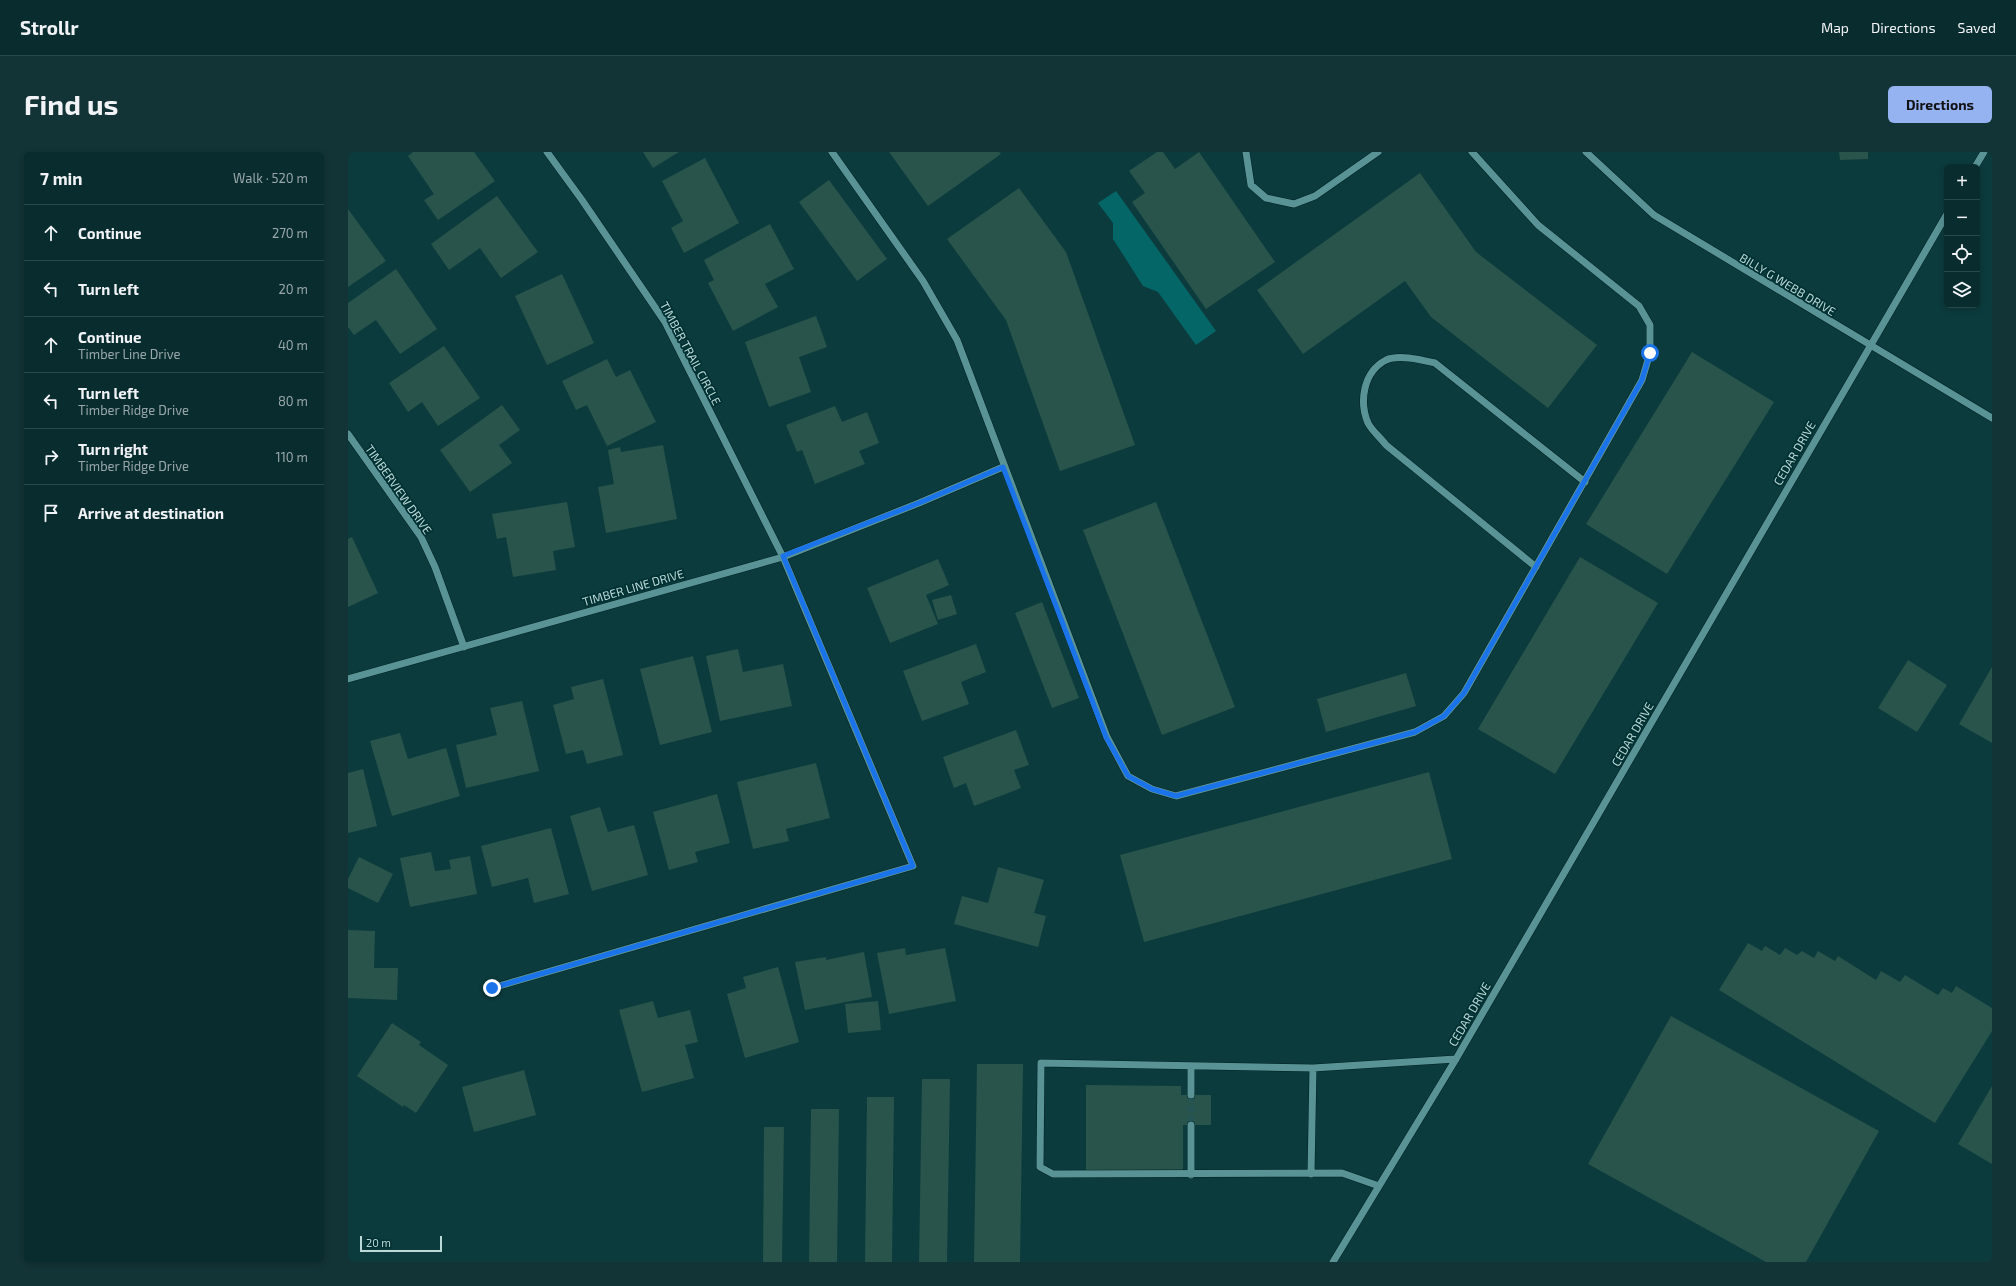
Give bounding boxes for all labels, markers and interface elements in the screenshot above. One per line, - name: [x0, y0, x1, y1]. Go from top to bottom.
- text: Strollr: [20, 16, 79, 39]
- text: Map: [1821, 19, 1849, 36]
- text: Directions: [1871, 19, 1936, 36]
- text: Saved: [1958, 19, 1996, 36]
- button: Directions: [1888, 86, 1992, 123]
- text: Find us: [24, 87, 118, 121]
- map controls: [1944, 164, 1980, 308]
- button: +: [1944, 164, 1980, 200]
- text: 7 min: [40, 168, 83, 188]
- text: Walk · 520 m: [233, 170, 308, 186]
- button: −: [1944, 200, 1980, 236]
- icon: ahead: [40, 222, 62, 244]
- text: Continue: [78, 224, 141, 242]
- text: 270 m: [272, 225, 308, 241]
- button: locate: [1944, 236, 1980, 272]
- street label: BILLY G WEBB DRIVE: [1738, 250, 1839, 318]
- button: layers: [1944, 272, 1980, 308]
- icon: left: [40, 278, 62, 300]
- text: Turn left: [78, 280, 139, 298]
- text: 20 m: [279, 281, 308, 297]
- street label: TIMBER TRAIL CIRCLE: [658, 299, 724, 407]
- text: Continue: [78, 328, 141, 346]
- icon: ahead: [40, 334, 62, 356]
- text: 40 m: [278, 337, 308, 353]
- route start: [1641, 344, 1659, 362]
- text: Timber Line Drive: [78, 346, 181, 362]
- text: Turn left: [78, 384, 139, 402]
- icon: left: [40, 390, 62, 412]
- text: 80 m: [278, 393, 308, 409]
- text: Timber Ridge Drive: [78, 402, 189, 418]
- street label: CEDAR DRIVE: [1770, 418, 1818, 488]
- text: Turn right: [78, 440, 148, 458]
- street label: TIMBERVIEW DRIVE: [363, 442, 435, 537]
- icon: right: [40, 446, 62, 468]
- text: 110 m: [276, 449, 308, 465]
- text: Timber Ridge Drive: [78, 458, 189, 474]
- icon: arrive: [40, 502, 62, 524]
- text: Arrive at destination: [78, 504, 224, 522]
- street label: TIMBER LINE DRIVE: [581, 566, 685, 608]
- street label: CEDAR DRIVE: [1608, 699, 1656, 769]
- route end: [483, 979, 501, 997]
- street label: CEDAR DRIVE: [1445, 979, 1493, 1049]
- scale bar: [360, 1234, 442, 1253]
- text: 20 m: [366, 1236, 391, 1249]

